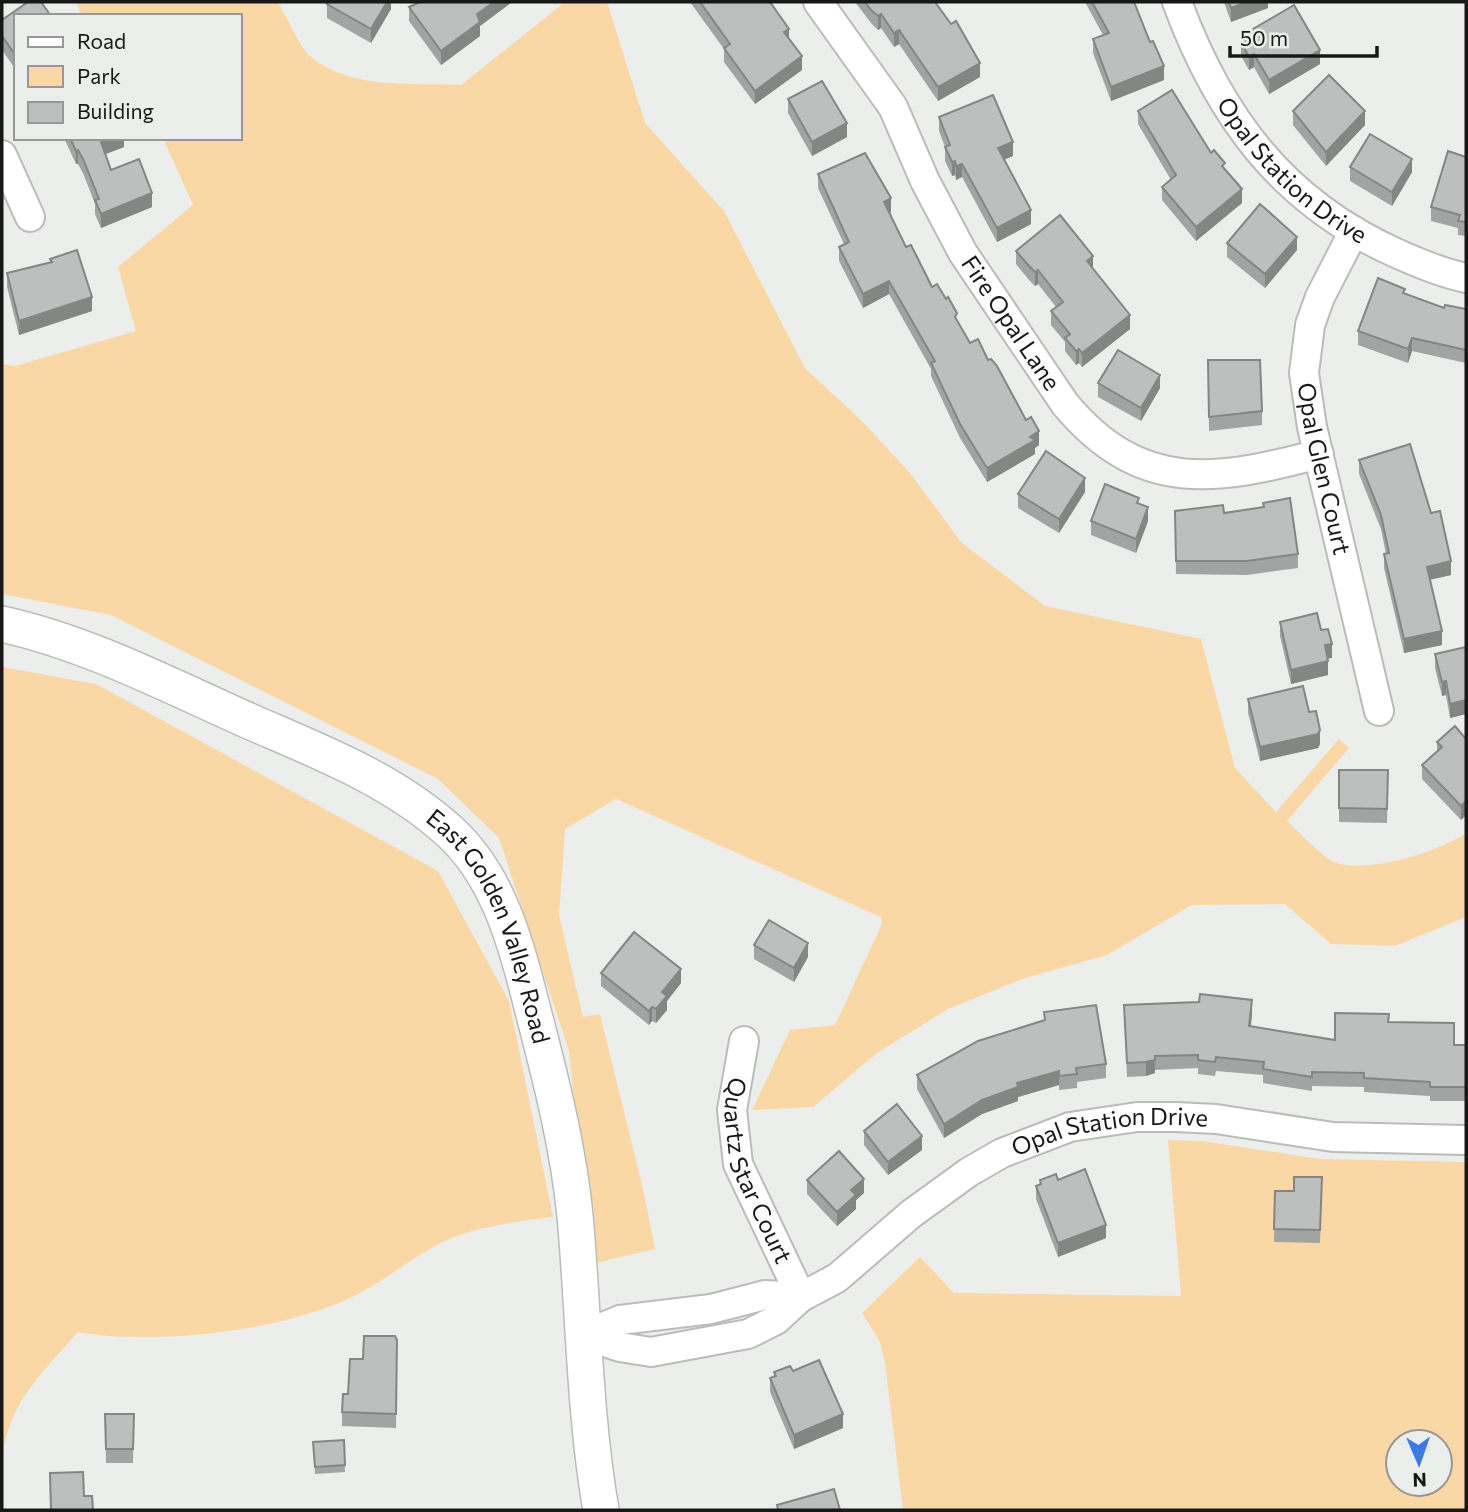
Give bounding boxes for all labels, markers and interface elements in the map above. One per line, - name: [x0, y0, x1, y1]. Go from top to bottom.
- legend: [14, 14, 242, 140]
- scale bar: [1230, 14, 1377, 58]
- text: 50 m: [1240, 25, 1288, 50]
- text: Road: [77, 28, 126, 53]
- text: Park: [77, 63, 121, 88]
- street label: Opal Station Drive: [1212, 91, 1373, 249]
- text: Building: [77, 98, 154, 123]
- street label: Fire Opal Lane: [956, 250, 1068, 395]
- street label: Opal Glen Court: [1293, 380, 1358, 557]
- street label: East Golden Valley Road: [421, 802, 557, 1046]
- street label: Quartz Star Court: [719, 1075, 799, 1268]
- street label: Opal Station Drive: [1007, 1101, 1209, 1161]
- north arrow: [1384, 1428, 1454, 1498]
- text: N: [1412, 1469, 1427, 1492]

